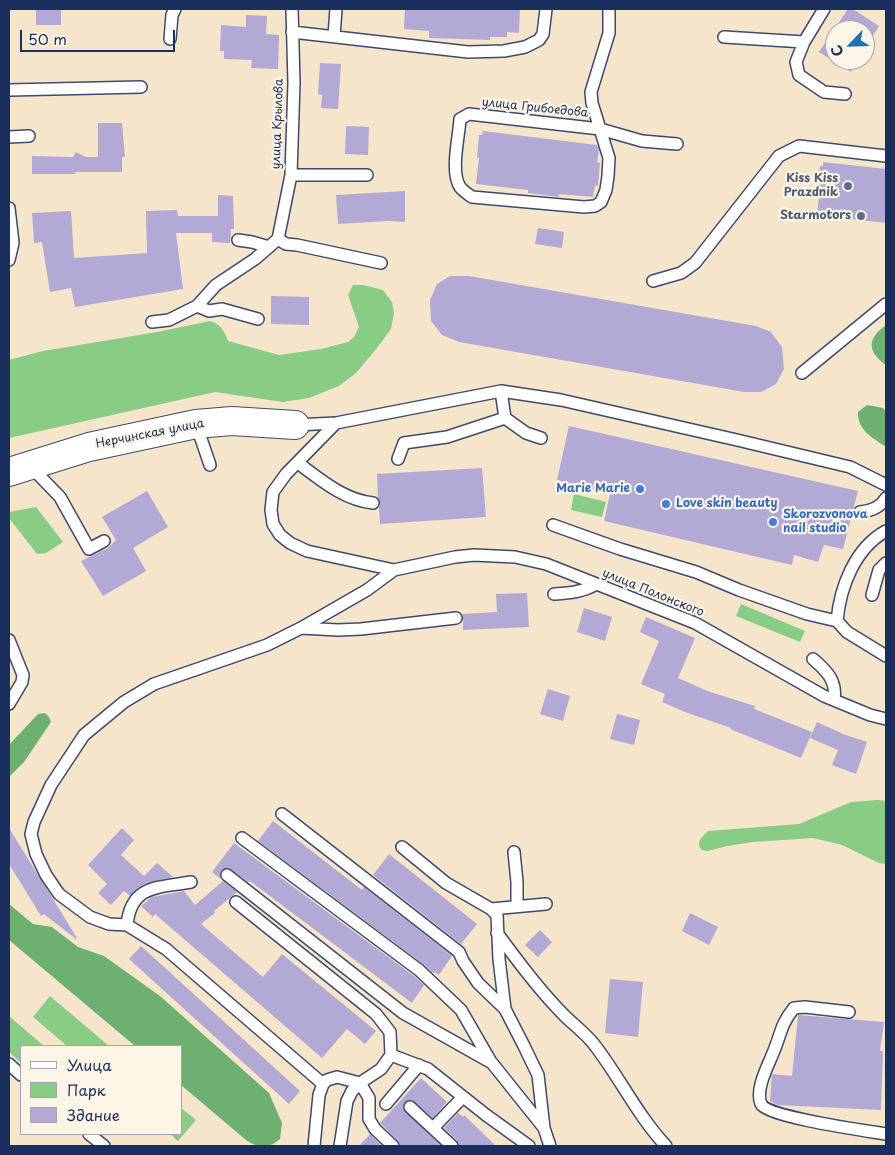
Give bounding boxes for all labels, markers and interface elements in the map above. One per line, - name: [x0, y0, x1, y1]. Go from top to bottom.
- scale bar: [22, 20, 178, 52]
- north arrow: [825, 20, 875, 70]
- text: 50 m: [28, 27, 67, 50]
- text: С: [825, 42, 848, 60]
- street label: улица Крылова: [269, 78, 287, 170]
- street label: улица Грибоедова: [481, 95, 589, 121]
- place label: Kiss Kiss Prazdnik: [784, 172, 838, 200]
- marker: Kiss Kiss Prazdnik: [842, 180, 854, 192]
- place label: Starmotors: [780, 209, 851, 223]
- marker: Starmotors: [855, 210, 867, 222]
- street label: Нерчинская улица: [95, 416, 205, 452]
- place label: Marie Marie: [556, 482, 630, 496]
- marker: Marie Marie: [634, 483, 646, 495]
- place label: Love skin beauty: [676, 497, 777, 511]
- marker: Love skin beauty: [660, 498, 672, 510]
- place label: Skorozvonova nail studio: [783, 508, 868, 536]
- marker: Skorozvonova nail studio: [767, 516, 779, 528]
- street label: улица Полонского: [600, 566, 706, 620]
- legend: [20, 1045, 182, 1135]
- text: Улица: [67, 1053, 112, 1076]
- text: Парк: [67, 1078, 106, 1101]
- text: Здание: [67, 1103, 120, 1126]

